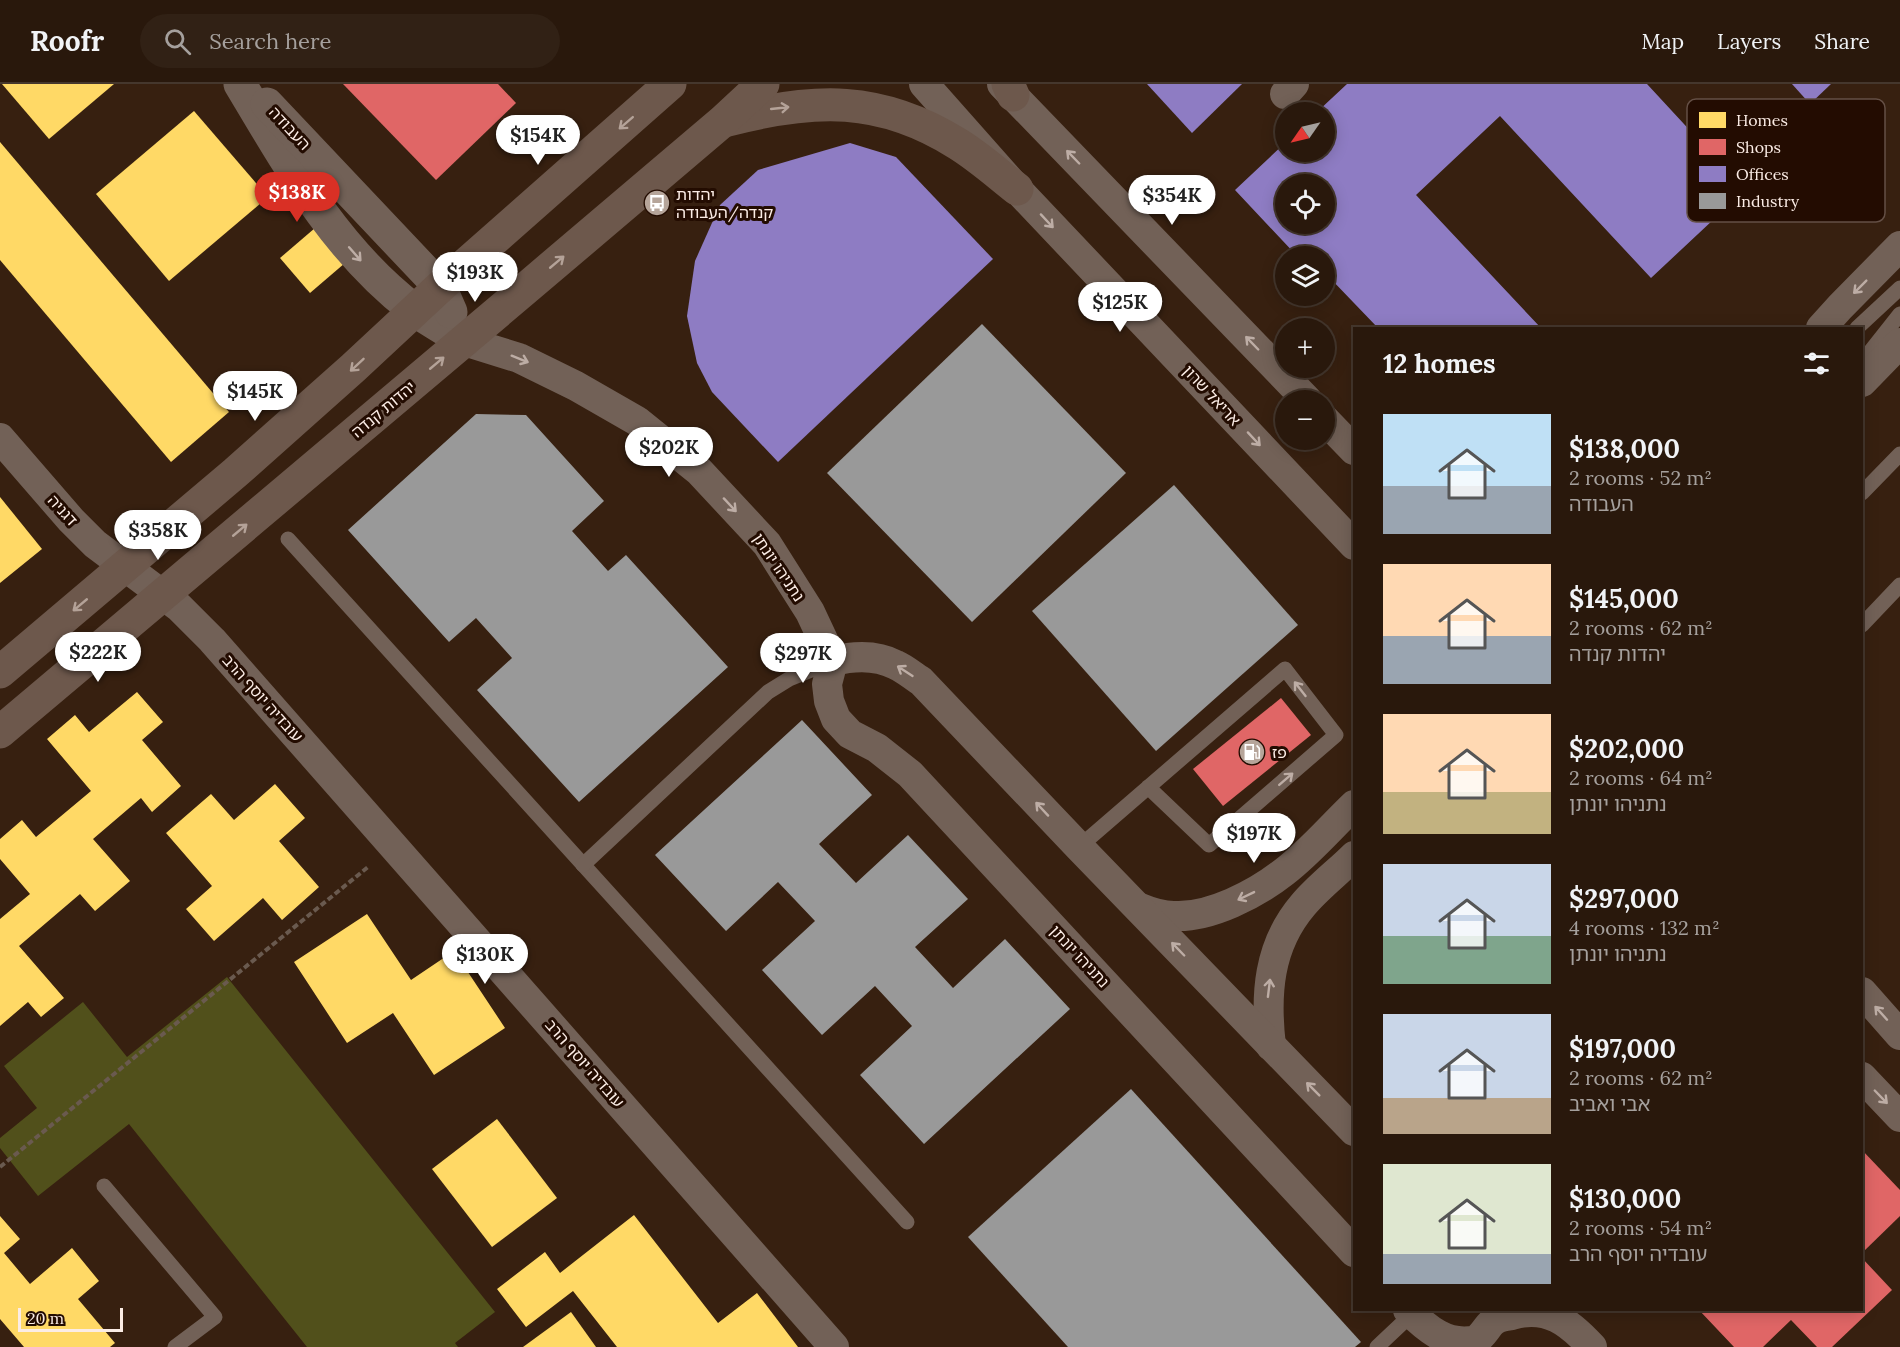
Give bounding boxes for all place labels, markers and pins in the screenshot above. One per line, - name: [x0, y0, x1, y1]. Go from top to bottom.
- pin: $154K: [496, 115, 580, 166]
- pin: $138K: [255, 172, 339, 223]
- pin: $354K: [1130, 175, 1214, 226]
- place label: יהדות קנדה/העבודה: [676, 184, 773, 223]
- bus stop icon: יהדות קנדה/העבודה: [642, 188, 672, 218]
- pin: $193K: [433, 252, 517, 303]
- pin: $125K: [1078, 282, 1162, 333]
- pin: $145K: [213, 371, 297, 422]
- pin: $202K: [627, 427, 711, 478]
- pin: $358K: [116, 510, 200, 561]
- pin: $222K: [56, 632, 140, 683]
- pin: $297K: [761, 633, 845, 684]
- fuel station icon: פז: [1237, 737, 1267, 767]
- place label: פז: [1272, 742, 1287, 762]
- pin: $197K: [1212, 813, 1296, 864]
- pin: $130K: [443, 934, 527, 985]

